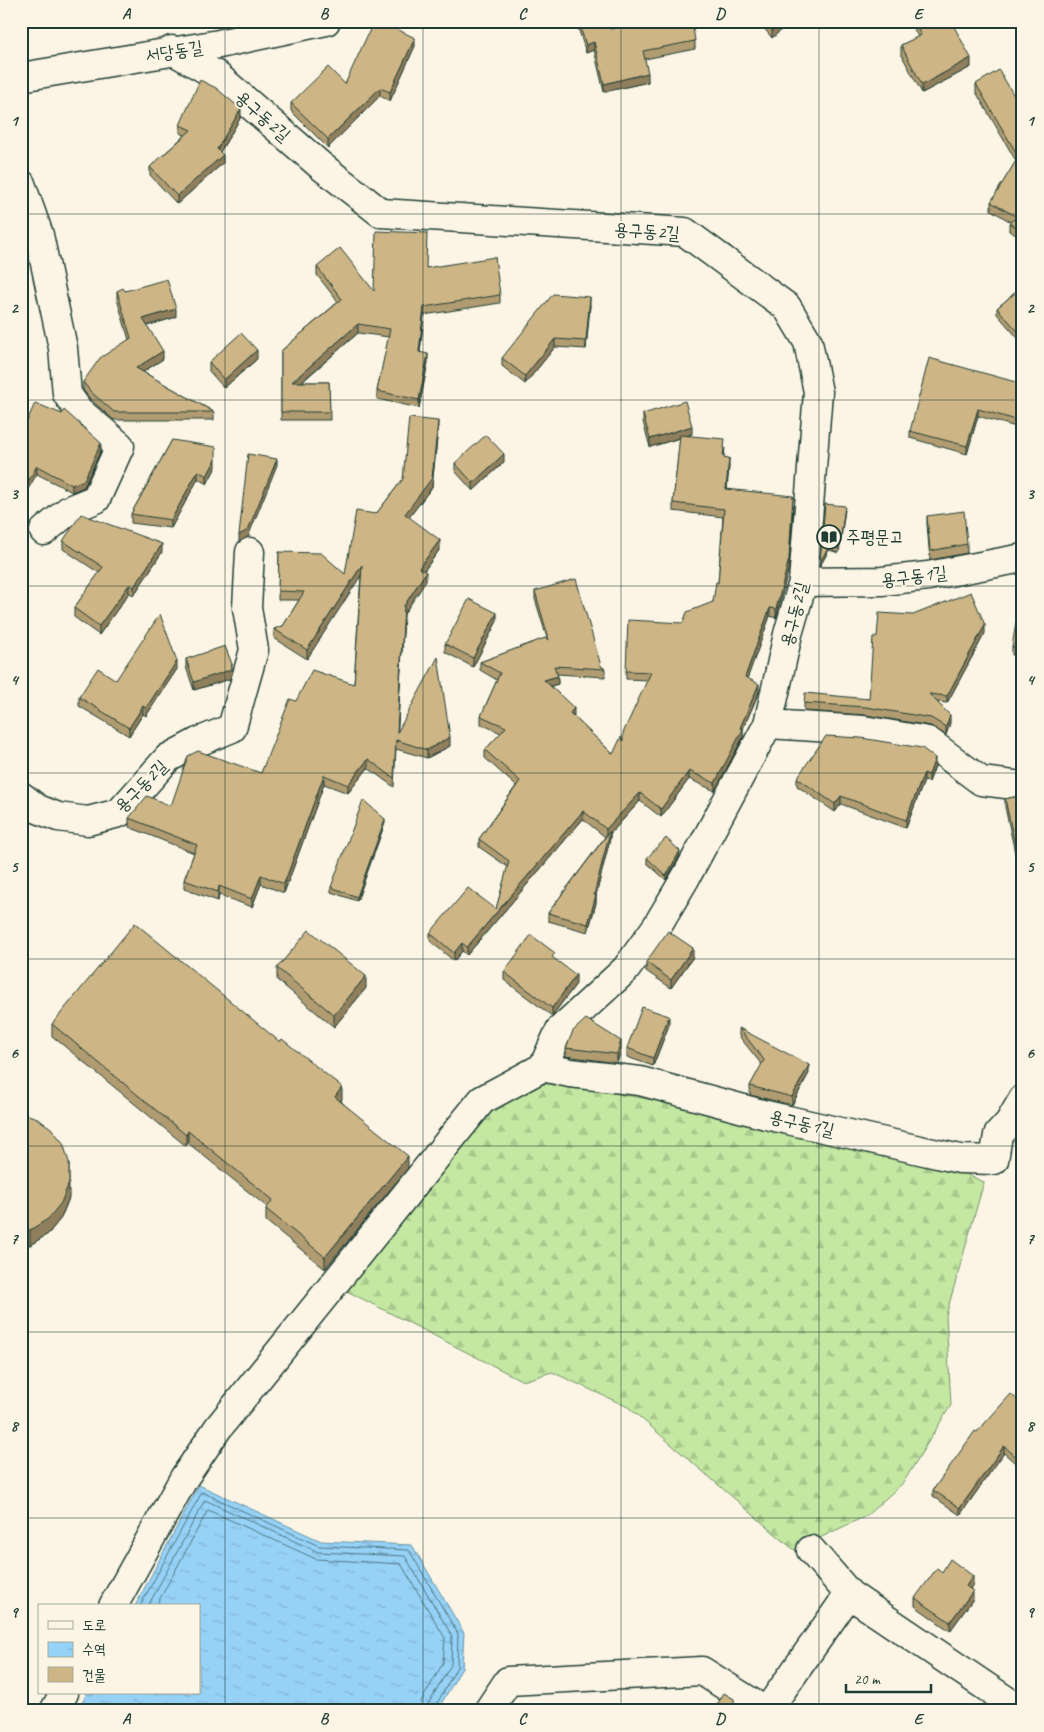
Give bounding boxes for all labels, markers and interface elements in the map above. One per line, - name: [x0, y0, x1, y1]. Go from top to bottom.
- text: A: [122, 4, 132, 24]
- text: B: [320, 4, 330, 24]
- text: C: [518, 4, 528, 24]
- text: D: [715, 4, 726, 24]
- text: E: [914, 4, 925, 24]
- street label: 서당동길: [144, 36, 205, 66]
- street label: 용구동2길: [231, 86, 296, 146]
- text: 1: [10, 111, 19, 131]
- text: 1: [1026, 111, 1035, 131]
- street label: 용구동2길: [613, 218, 681, 244]
- text: 2: [10, 298, 19, 318]
- text: 2: [1026, 298, 1035, 318]
- text: 3: [10, 484, 19, 504]
- text: 3: [1026, 484, 1035, 504]
- library icon: 주평문고: [816, 524, 842, 550]
- place label: 주평문고: [846, 526, 904, 548]
- street label: 용구동1길: [880, 561, 949, 591]
- street label: 용구동2길: [775, 579, 813, 649]
- text: 4: [10, 670, 19, 690]
- text: 4: [1026, 670, 1035, 690]
- street label: 용구동2길: [110, 755, 172, 817]
- text: 5: [11, 857, 20, 877]
- text: 5: [1027, 857, 1036, 877]
- text: 6: [10, 1043, 19, 1063]
- text: 6: [1026, 1043, 1035, 1063]
- street label: 용구동1길: [767, 1105, 837, 1141]
- text: 7: [10, 1229, 19, 1249]
- text: 7: [1026, 1229, 1035, 1249]
- text: 8: [10, 1416, 19, 1436]
- text: 8: [1026, 1416, 1035, 1436]
- text: 9: [10, 1602, 19, 1622]
- text: 9: [1026, 1602, 1035, 1622]
- legend: [38, 1604, 200, 1694]
- text: 도로: [82, 1616, 106, 1635]
- text: 수역: [82, 1640, 106, 1659]
- scale bar: [846, 1662, 932, 1694]
- text: 건물: [82, 1666, 106, 1685]
- text: 20 m: [854, 1670, 881, 1689]
- text: A: [122, 1709, 132, 1729]
- text: B: [320, 1709, 330, 1729]
- text: C: [518, 1709, 528, 1729]
- text: D: [715, 1709, 726, 1729]
- text: E: [914, 1709, 925, 1729]

